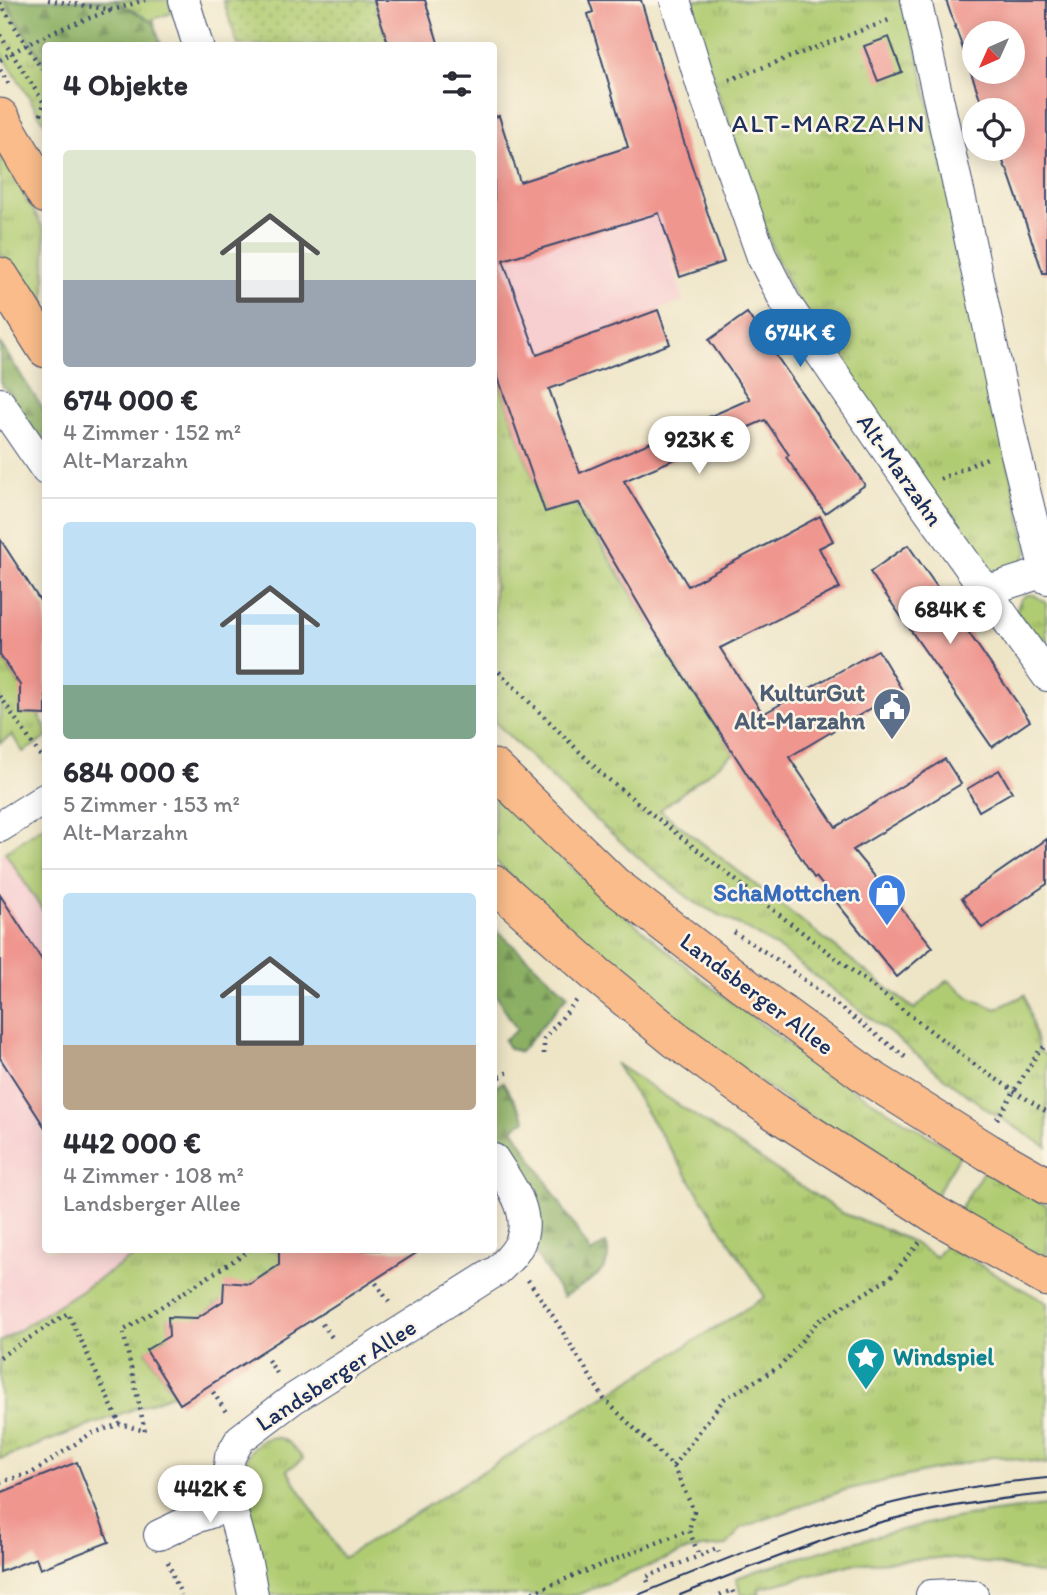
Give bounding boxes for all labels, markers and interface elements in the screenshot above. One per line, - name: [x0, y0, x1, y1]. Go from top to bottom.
- north arrow: [962, 21, 1026, 84]
- map controls: [962, 21, 1025, 161]
- icon: filters: [438, 65, 476, 103]
- text: 4 Objekte: [63, 66, 188, 103]
- button: locate: [962, 98, 1025, 161]
- district label: ALT-MARZAHN: [732, 107, 926, 139]
- icon: home: [207, 195, 333, 321]
- pin: 674K €: [743, 310, 857, 369]
- text: 674K €: [765, 318, 835, 346]
- text: 674 000 €: [63, 381, 198, 418]
- street label: Alt-Marzahn: [851, 408, 950, 532]
- pin: 923K €: [642, 416, 756, 476]
- text: 4 Zimmer · 152 m²: [63, 418, 241, 446]
- text: 923K €: [664, 425, 734, 453]
- text: Alt-Marzahn: [63, 446, 188, 474]
- icon: home: [207, 567, 333, 693]
- pin: 684K €: [893, 586, 1007, 646]
- text: 684K €: [914, 595, 986, 623]
- place label: KulturGut Alt-Marzahn: [734, 678, 865, 735]
- public building icon: KulturGut Alt-Marzahn: [871, 686, 913, 741]
- text: 684 000 €: [63, 753, 199, 790]
- text: 5 Zimmer · 153 m²: [63, 790, 240, 818]
- text: Alt-Marzahn: [63, 818, 188, 846]
- shop icon: SchaMottchen: [866, 872, 908, 927]
- place label: SchaMottchen: [713, 878, 860, 907]
- street label: Landsberger Allee: [675, 926, 840, 1061]
- icon: home: [207, 938, 333, 1064]
- text: 442 000 €: [63, 1124, 201, 1161]
- text: 4 Zimmer · 108 m²: [63, 1161, 244, 1189]
- text: Landsberger Allee: [63, 1189, 241, 1217]
- street label: Landsberger Allee: [250, 1312, 421, 1437]
- place icon: Windspiel: [845, 1336, 887, 1391]
- place label: Windspiel: [893, 1342, 994, 1372]
- pin: 442K €: [153, 1466, 267, 1525]
- text: 442K €: [174, 1474, 246, 1502]

